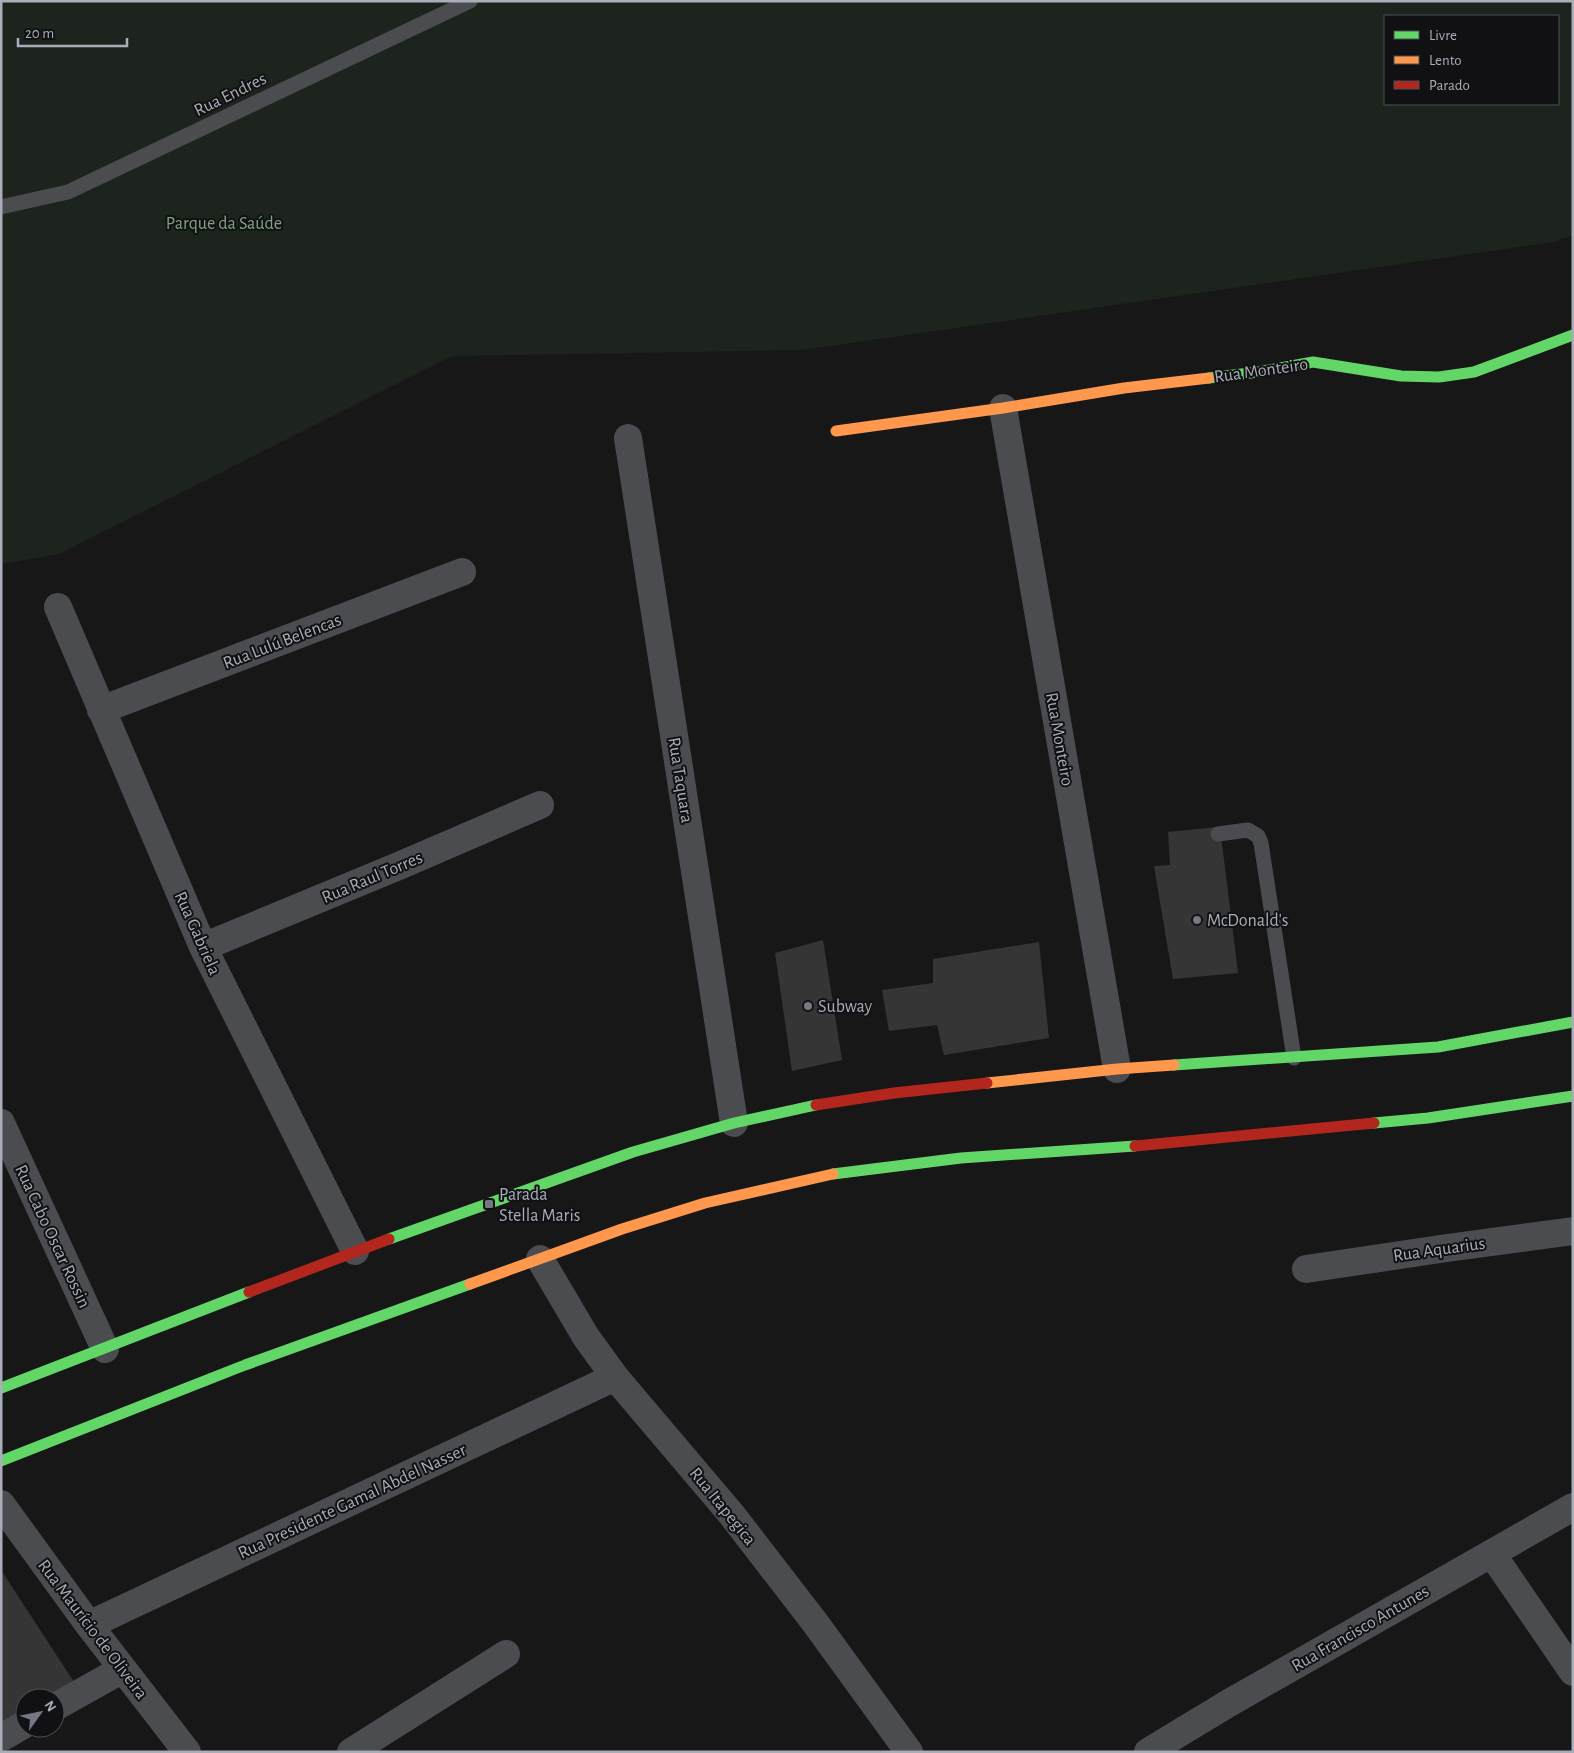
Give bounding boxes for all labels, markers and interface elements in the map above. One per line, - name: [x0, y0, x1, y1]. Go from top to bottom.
- scale bar: [18, 15, 126, 47]
- legend: [1384, 15, 1559, 105]
- text: 20 m: [25, 26, 54, 41]
- text: Livre: [1429, 28, 1457, 43]
- text: Lento: [1429, 53, 1462, 68]
- street label: Rua Endres: [191, 70, 269, 120]
- text: Parado: [1429, 78, 1470, 93]
- park label: Parque da Saúde: [166, 215, 282, 233]
- street label: Rua Monteiro: [1213, 355, 1309, 386]
- street label: Rua Lulú Belencas: [221, 611, 344, 673]
- street label: Rua Monteiro: [1042, 691, 1076, 788]
- street label: Rua Taquara: [664, 736, 696, 824]
- street label: Rua Raul Torres: [319, 849, 425, 907]
- street label: Rua Gabriela: [171, 889, 223, 978]
- place label: McDonald's: [1207, 912, 1289, 930]
- marker: McDonald's: [1191, 914, 1203, 926]
- place label: Subway: [818, 998, 873, 1016]
- marker: Subway: [802, 1000, 814, 1012]
- street label: Rua Cabo Oscar Rossin: [11, 1162, 93, 1311]
- place label: Parada Stella Maris: [499, 1186, 580, 1225]
- marker: Parada Stella Maris: [483, 1198, 495, 1210]
- street label: Rua Aquarius: [1392, 1235, 1486, 1265]
- street label: Rua Presidente Gamal Abdel Nasser: [236, 1441, 469, 1563]
- street label: Rua Itapegica: [686, 1464, 759, 1549]
- street label: Rua Maurício de Oliveira: [34, 1557, 150, 1703]
- street label: Rua Francisco Antunes: [1289, 1582, 1432, 1676]
- north arrow: [15, 1688, 65, 1738]
- text: N: [42, 1699, 59, 1714]

